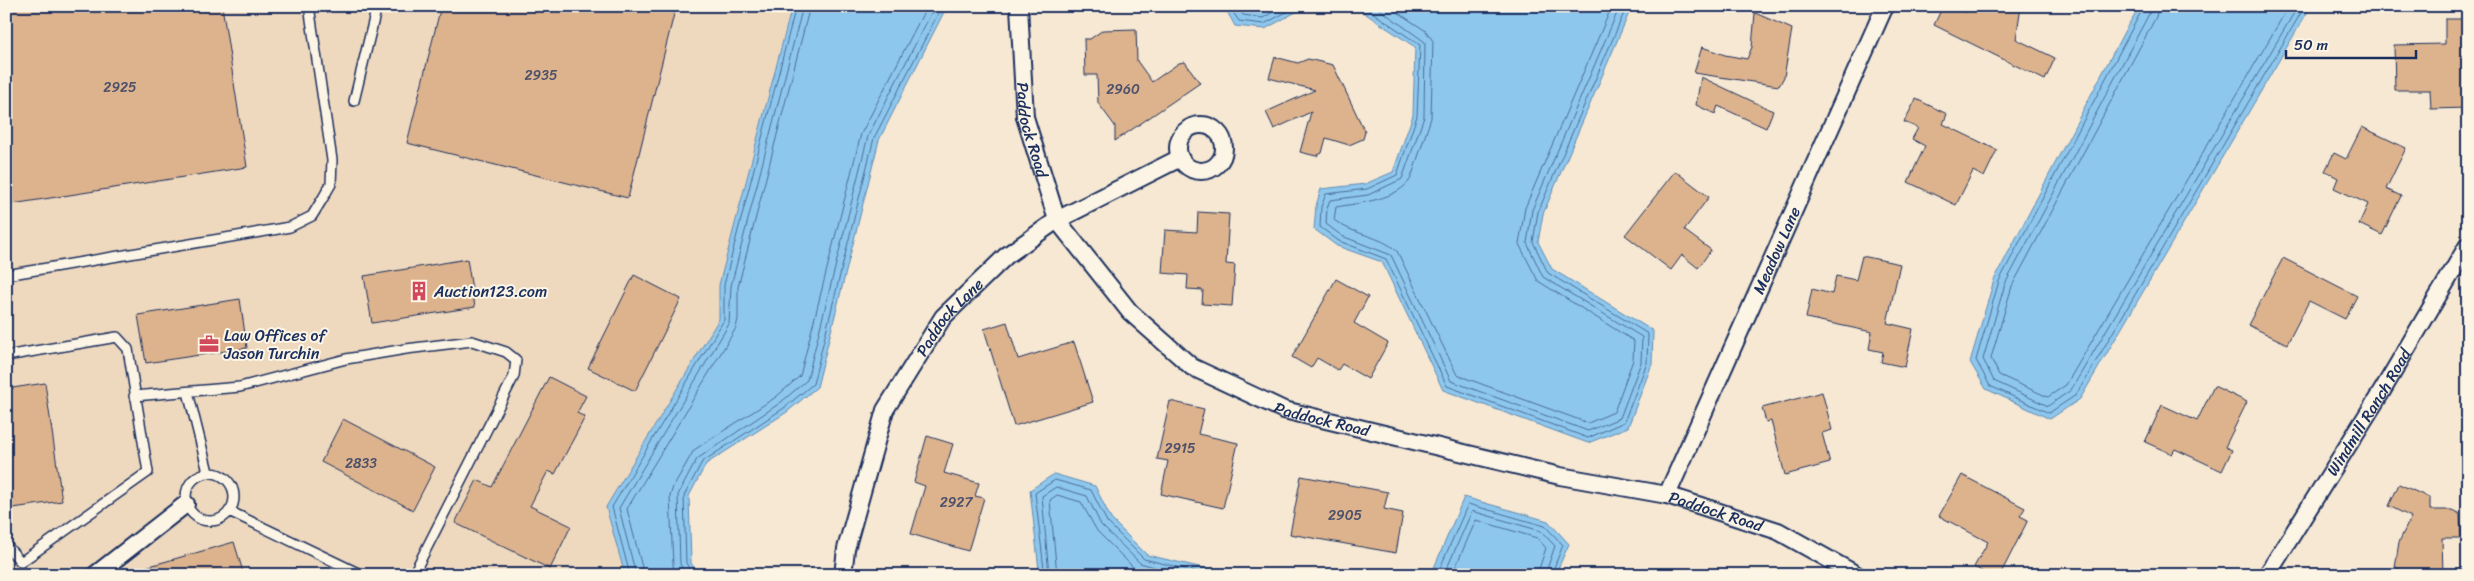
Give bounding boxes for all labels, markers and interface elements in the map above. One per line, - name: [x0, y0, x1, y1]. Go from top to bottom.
- scale bar: [2286, 28, 2416, 60]
- text: 50 m: [2294, 32, 2329, 58]
- house number: 2935: [525, 63, 558, 88]
- house number: 2925: [103, 75, 137, 100]
- house number: 2960: [1106, 77, 1140, 102]
- street label: Paddock Road: [1009, 81, 1058, 183]
- street label: Meadow Lane: [1744, 202, 1808, 299]
- street label: Paddock Lane: [907, 271, 990, 362]
- place label: Auction123.com: [433, 277, 547, 306]
- building icon: Auction123.com: [408, 280, 430, 302]
- place label: Law Offices of Jason Turchin: [223, 321, 327, 368]
- office icon: Law Offices of Jason Turchin: [198, 333, 220, 355]
- street label: Windmill Ranch Road: [2318, 341, 2419, 481]
- street label: Paddock Road: [1269, 393, 1374, 445]
- house number: 2915: [1164, 436, 1196, 461]
- house number: 2833: [345, 451, 377, 476]
- street label: Paddock Road: [1665, 482, 1768, 540]
- house number: 2927: [940, 490, 973, 515]
- house number: 2905: [1328, 503, 1362, 528]

